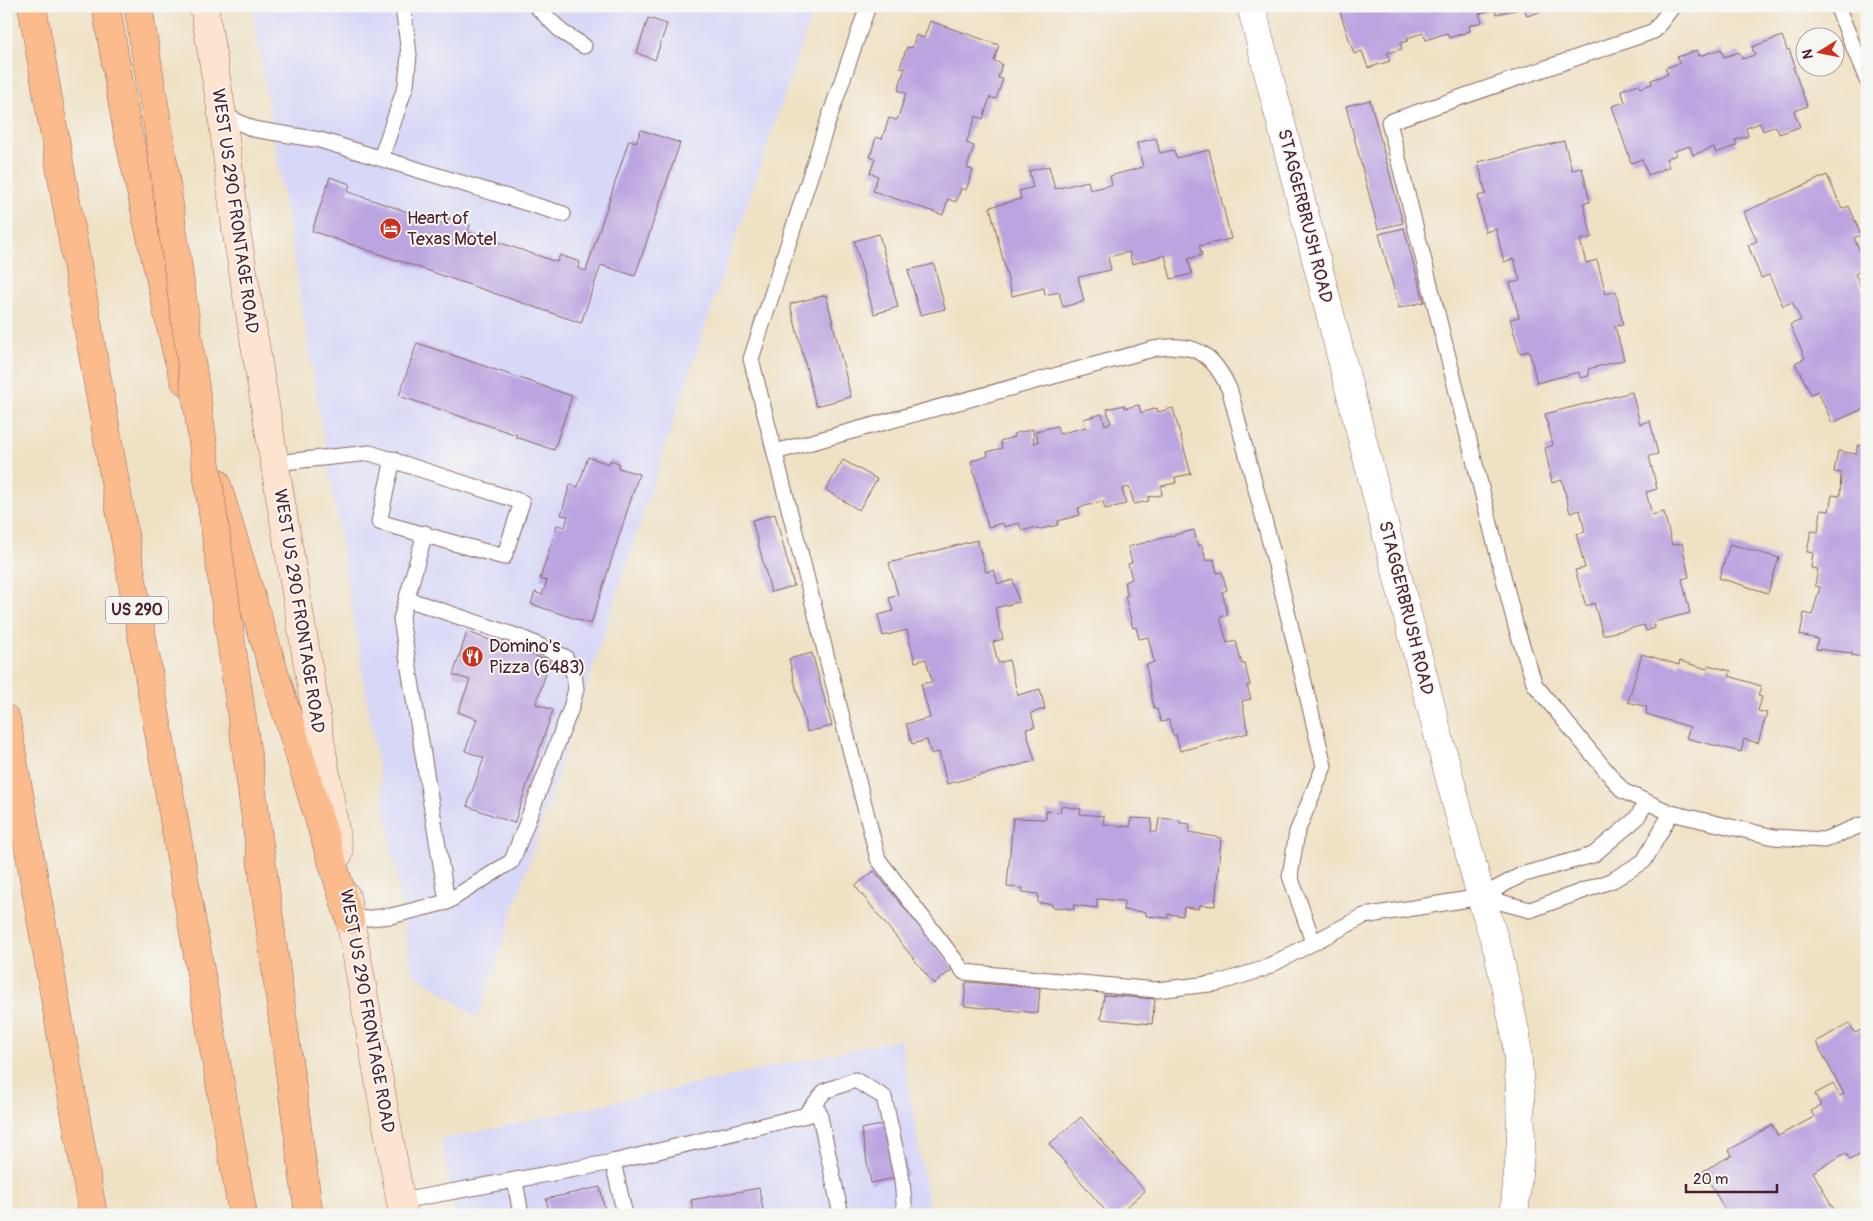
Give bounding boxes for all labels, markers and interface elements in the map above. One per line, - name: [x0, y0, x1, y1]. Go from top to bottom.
- north arrow: [1796, 28, 1846, 78]
- text: N: [1798, 48, 1817, 60]
- street label: WEST US 290 FRONTAGE ROAD: [206, 87, 264, 335]
- street label: STAGGERBRUSH ROAD: [1272, 127, 1338, 305]
- place label: Heart of Texas Motel: [407, 207, 497, 251]
- hotel icon: Heart of Texas Motel: [379, 216, 403, 240]
- street label: WEST US 290 FRONTAGE ROAD: [268, 487, 330, 735]
- street label: STAGGERBRUSH ROAD: [1373, 519, 1439, 697]
- road number: US 290: [106, 596, 168, 624]
- place label: Domino's Pizza (6483): [489, 635, 585, 679]
- restaurant icon: Domino's Pizza (6483): [461, 644, 485, 668]
- street label: WEST US 290 FRONTAGE ROAD: [334, 887, 400, 1135]
- scale bar: [1686, 1161, 1777, 1193]
- text: 20 m: [1693, 1170, 1728, 1189]

